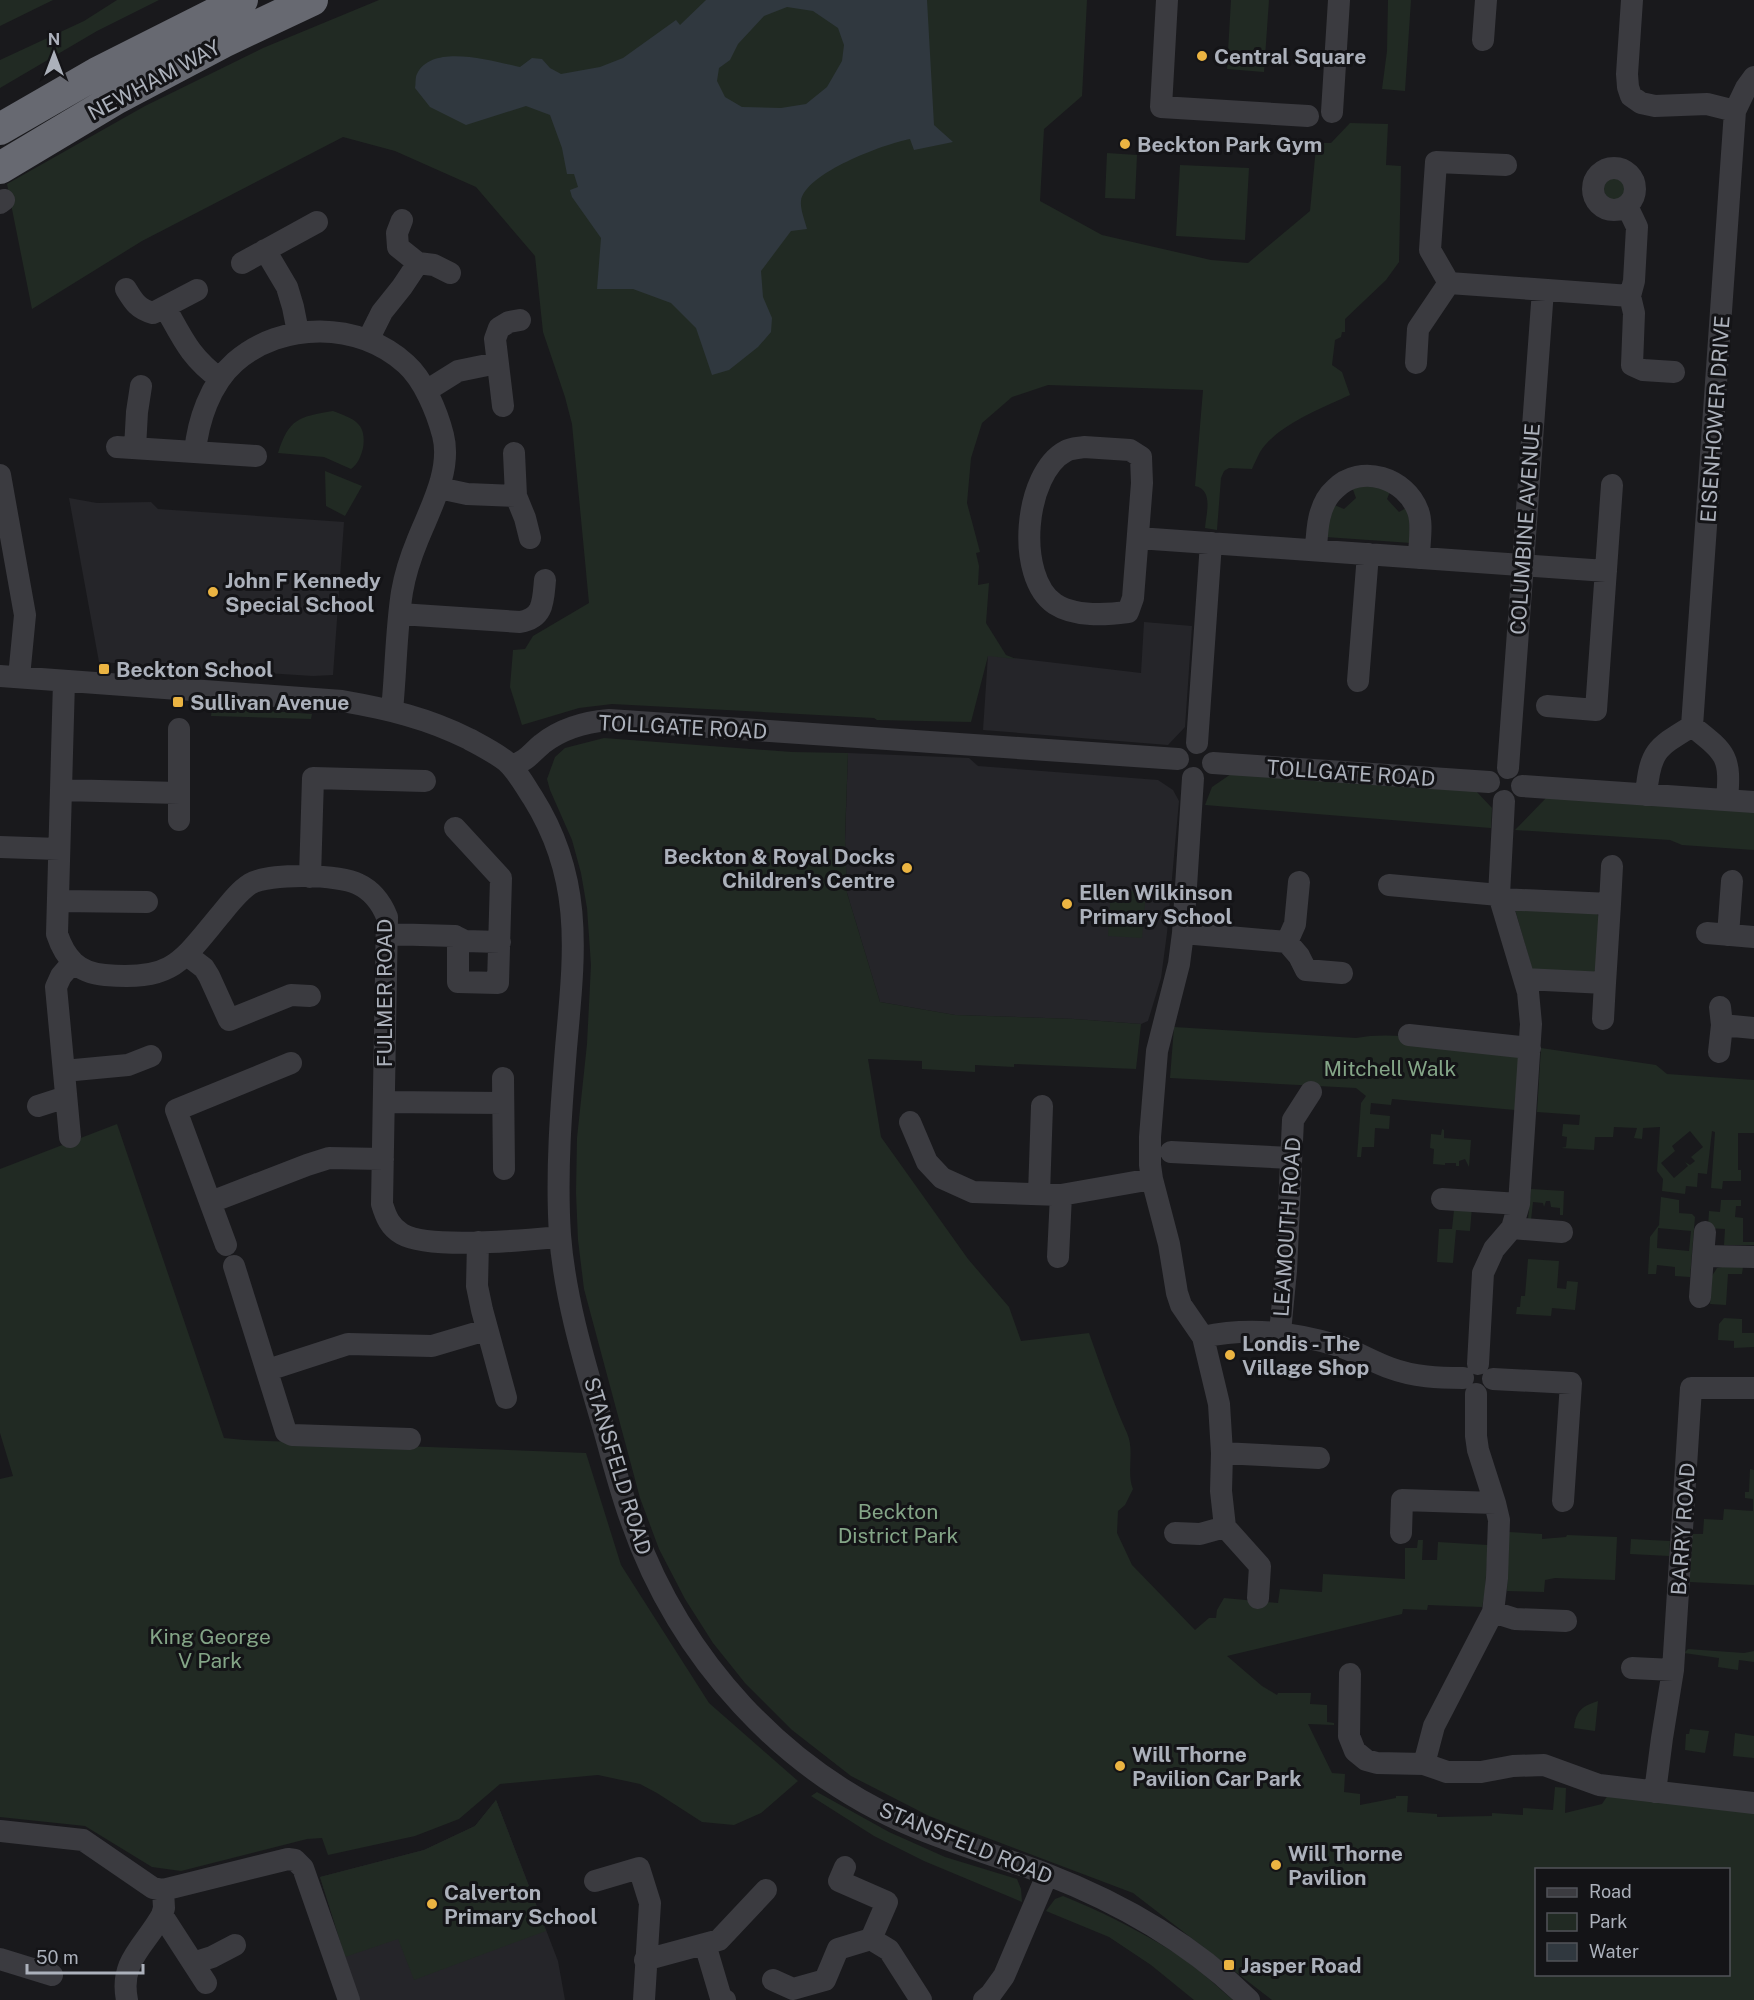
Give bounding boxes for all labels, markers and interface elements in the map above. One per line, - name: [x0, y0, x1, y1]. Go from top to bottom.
- north arrow: [24, 24, 84, 84]
- text: N: [48, 30, 60, 49]
- street label: NEWHAM WAY: [83, 34, 225, 126]
- place label: Central Square: [1214, 44, 1366, 69]
- marker: Central Square: [1195, 49, 1209, 63]
- place label: Beckton Park Gym: [1137, 132, 1322, 157]
- marker: Beckton Park Gym: [1118, 137, 1132, 151]
- street label: EISENHOWER DRIVE: [1695, 315, 1735, 523]
- street label: COLUMBINE AVENUE: [1505, 422, 1545, 636]
- place label: John F Kennedy Special School: [225, 568, 381, 617]
- marker: John F Kennedy Special School: [206, 585, 220, 599]
- place label: Beckton School: [116, 657, 273, 682]
- marker: Beckton School: [97, 662, 111, 676]
- place label: Sullivan Avenue: [190, 690, 349, 715]
- marker: Sullivan Avenue: [171, 695, 185, 709]
- street label: TOLLGATE ROAD: [598, 710, 768, 744]
- street label: TOLLGATE ROAD: [1266, 755, 1436, 791]
- place label: Beckton & Royal Docks Children's Centre: [663, 844, 895, 893]
- marker: Beckton & Royal Docks Children's Centre: [900, 861, 914, 875]
- place label: Ellen Wilkinson Primary School: [1079, 880, 1233, 929]
- marker: Ellen Wilkinson Primary School: [1060, 897, 1074, 911]
- street label: FULMER ROAD: [372, 919, 397, 1067]
- park label: Mitchell Walk: [1324, 1056, 1457, 1081]
- street label: LEAMOUTH ROAD: [1268, 1136, 1306, 1318]
- place label: Londis - The Village Shop: [1242, 1331, 1369, 1380]
- marker: Londis - The Village Shop: [1223, 1348, 1237, 1362]
- street label: STANSFELD ROAD: [579, 1374, 657, 1558]
- street label: BARRY ROAD: [1666, 1462, 1700, 1596]
- park label: Beckton District Park: [838, 1499, 959, 1548]
- park label: King George V Park: [149, 1624, 271, 1673]
- place label: Will Thorne Pavilion Car Park: [1132, 1742, 1301, 1791]
- marker: Will Thorne Pavilion Car Park: [1113, 1759, 1127, 1773]
- street label: STANSFELD ROAD: [876, 1797, 1056, 1889]
- place label: Will Thorne Pavilion: [1288, 1841, 1403, 1890]
- marker: Will Thorne Pavilion: [1269, 1858, 1283, 1872]
- legend: [1535, 1868, 1730, 1976]
- place label: Calverton Primary School: [444, 1880, 597, 1929]
- text: Road: [1589, 1881, 1632, 1902]
- marker: Calverton Primary School: [425, 1897, 439, 1911]
- text: Park: [1589, 1911, 1627, 1932]
- scale bar: [27, 1937, 142, 1975]
- text: Water: [1589, 1941, 1639, 1962]
- text: 50 m: [36, 1947, 79, 1968]
- place label: Jasper Road: [1241, 1953, 1361, 1978]
- marker: Jasper Road: [1222, 1958, 1236, 1972]

